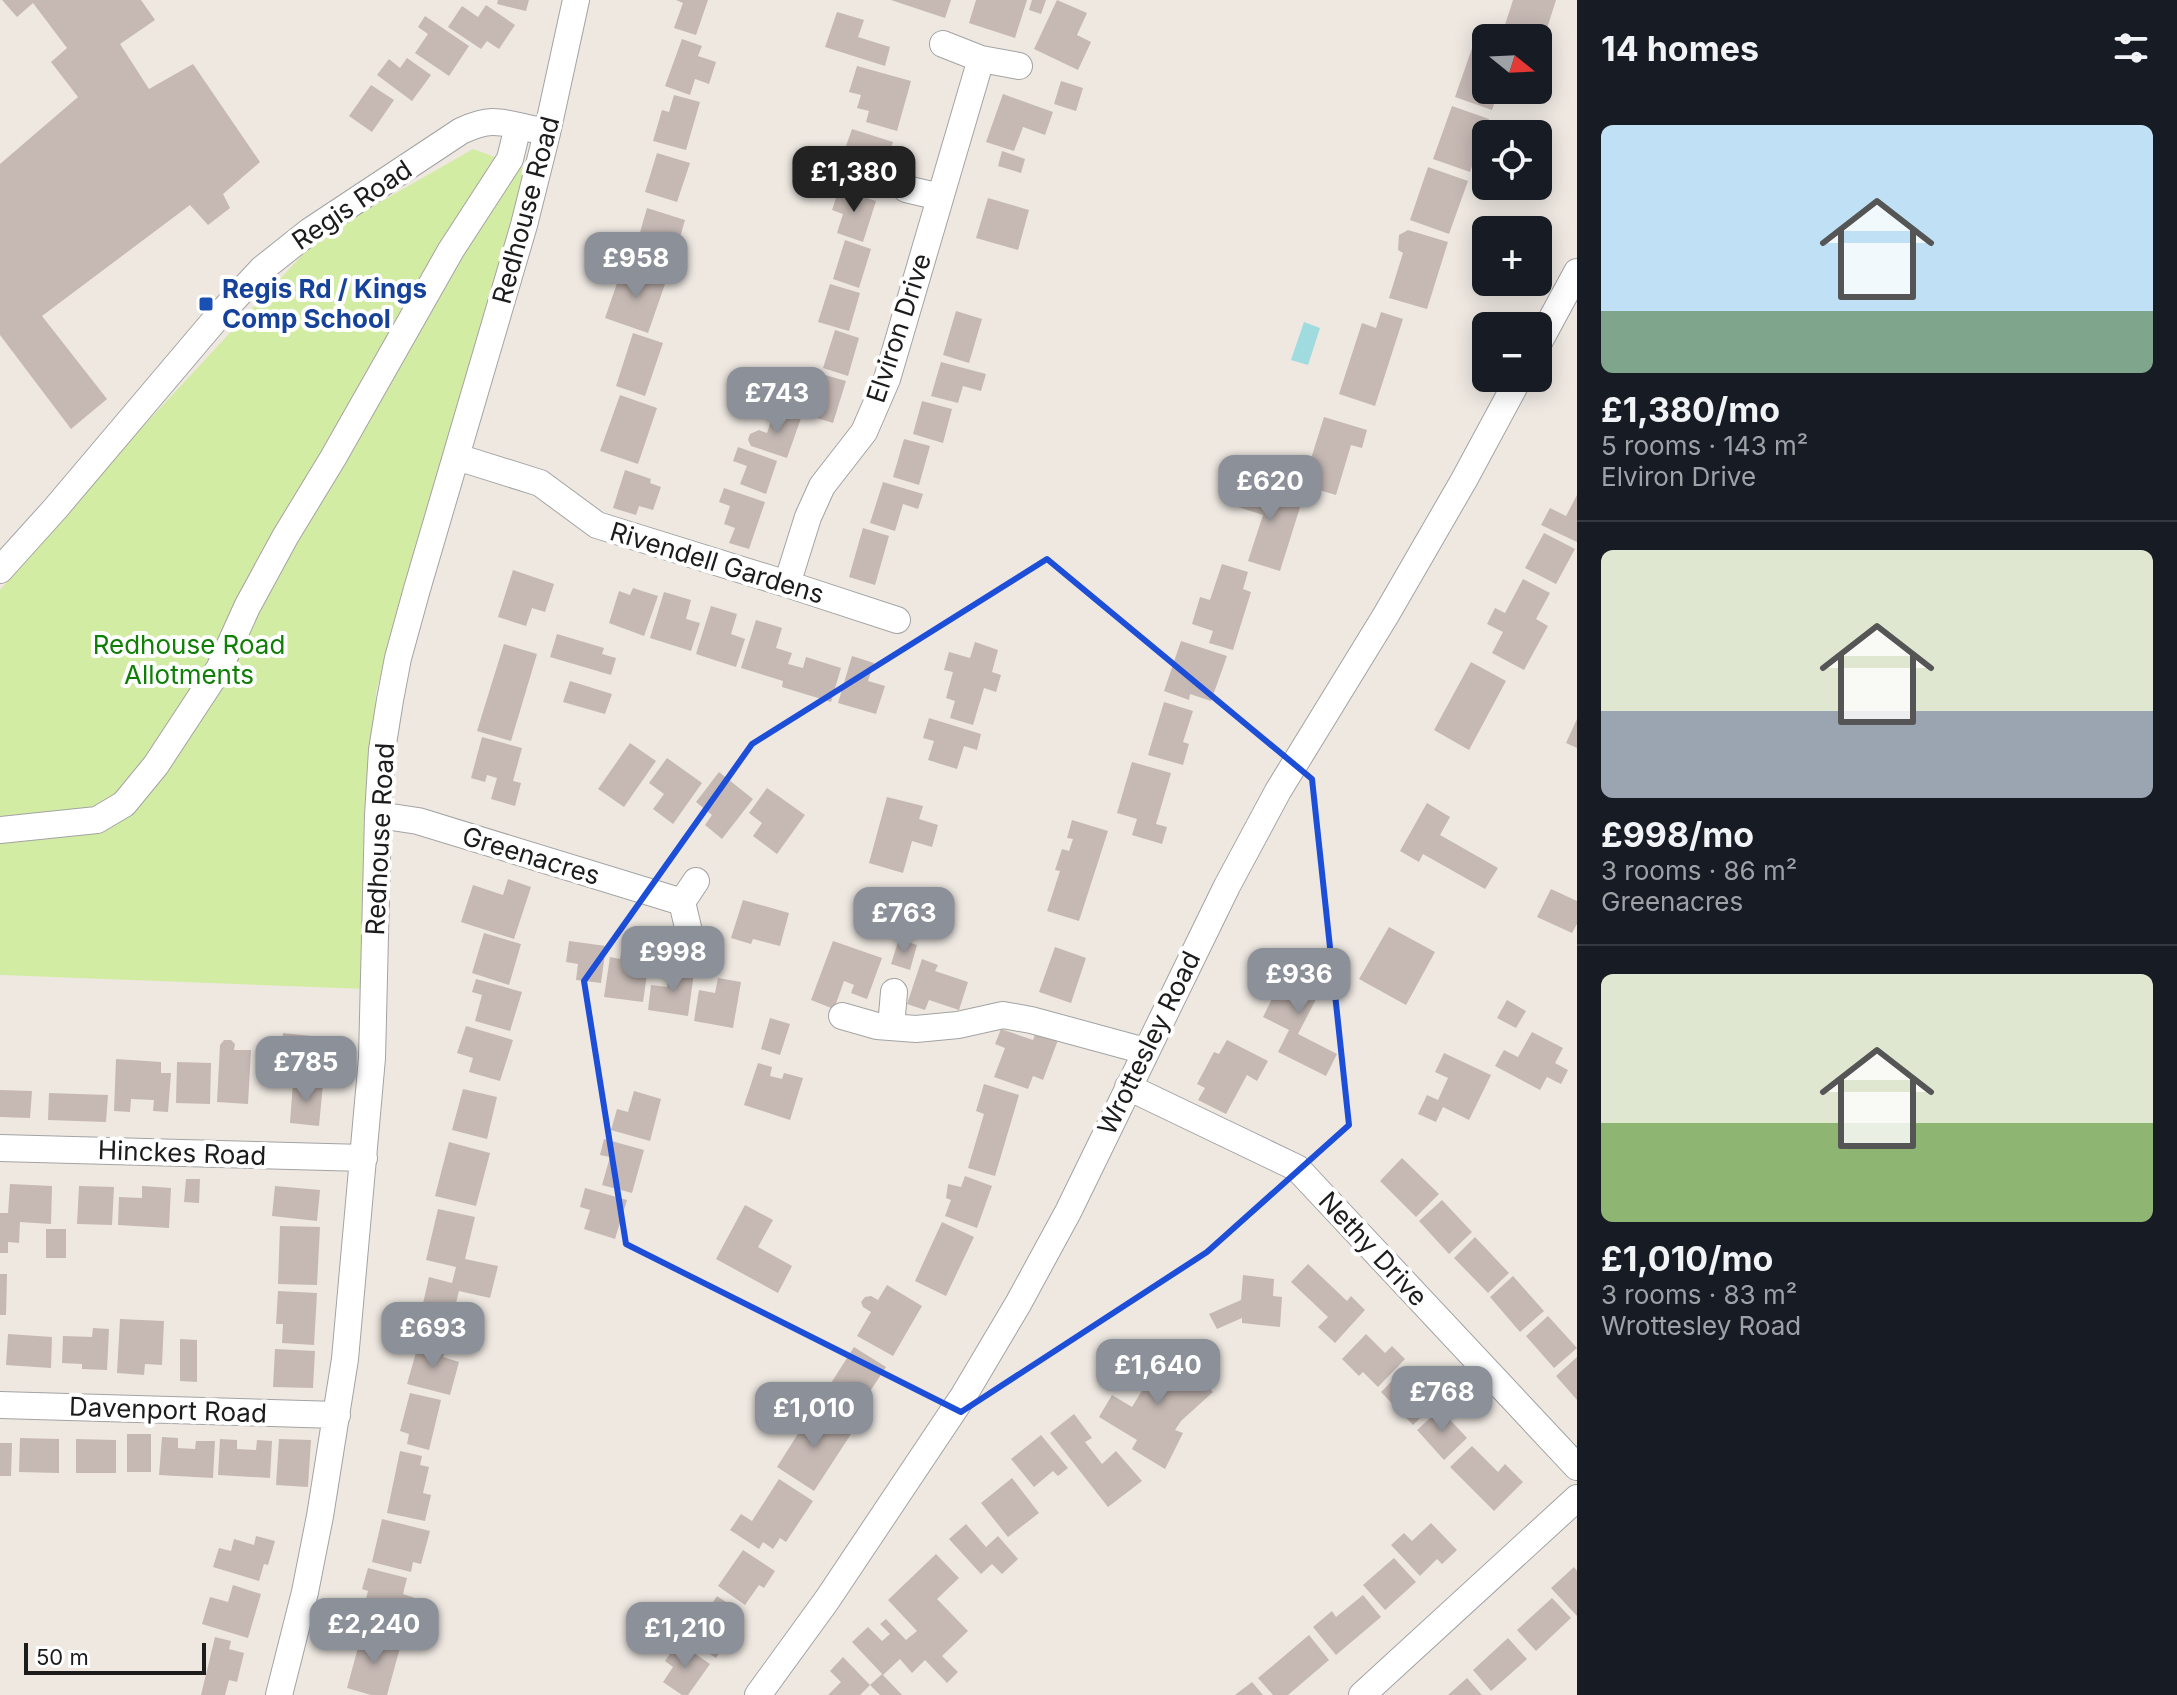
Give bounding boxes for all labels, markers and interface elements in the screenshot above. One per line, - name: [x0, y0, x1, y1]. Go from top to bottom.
- north arrow: [1472, 24, 1552, 104]
- map controls: [1472, 24, 1552, 392]
- icon: filters: [2109, 26, 2153, 70]
- text: 14 homes: [1601, 28, 1759, 69]
- street label: Redhouse Road: [486, 113, 565, 307]
- button: locate: [1472, 120, 1552, 200]
- pin: £1,380: [789, 146, 919, 214]
- street label: Regis Road: [286, 153, 417, 256]
- text: £1,380: [810, 156, 898, 187]
- icon: home: [1805, 177, 1949, 321]
- button: +: [1472, 216, 1552, 296]
- pin: £958: [589, 232, 683, 300]
- text: £958: [602, 242, 670, 273]
- street label: Elviron Drive: [860, 249, 937, 406]
- place label: Regis Rd / Kings Comp School: [222, 273, 427, 334]
- marker: Regis Rd / Kings Comp School: [197, 295, 215, 313]
- button: −: [1472, 312, 1552, 392]
- pin: £743: [730, 367, 824, 435]
- text: £743: [745, 377, 809, 408]
- text: £1,380/mo: [1601, 389, 1780, 430]
- text: 5 rooms · 143 m²: [1601, 430, 1808, 461]
- pin: £620: [1223, 455, 1317, 523]
- text: Elviron Drive: [1601, 461, 1756, 492]
- text: £620: [1236, 465, 1304, 496]
- street label: Rivendell Gardens: [606, 515, 828, 610]
- icon: home: [1805, 602, 1949, 746]
- park label: Redhouse Road Allotments: [93, 629, 285, 690]
- street label: Redhouse Road: [359, 742, 400, 936]
- text: £998/mo: [1601, 814, 1754, 855]
- street label: Greenacres: [459, 820, 604, 891]
- text: 3 rooms · 86 m²: [1601, 855, 1797, 886]
- text: Greenacres: [1601, 886, 1743, 917]
- pin: £763: [857, 887, 951, 955]
- text: £763: [872, 897, 937, 928]
- pin: £998: [626, 926, 720, 994]
- text: £998: [639, 936, 707, 967]
- street label: Wrottesley Road: [1091, 946, 1206, 1140]
- pin: £936: [1252, 948, 1346, 1016]
- text: £936: [1265, 958, 1333, 989]
- icon: home: [1805, 1026, 1949, 1170]
- pin: £785: [259, 1036, 353, 1104]
- text: £785: [274, 1046, 338, 1077]
- street label: Hinckes Road: [97, 1134, 267, 1171]
- street label: Nethy Drive: [1313, 1185, 1434, 1312]
- text: £1,010/mo: [1601, 1238, 1773, 1279]
- text: 3 rooms · 83 m²: [1601, 1279, 1797, 1310]
- pin: £693: [386, 1302, 480, 1370]
- text: Wrottesley Road: [1601, 1310, 1801, 1341]
- text: £693: [399, 1312, 467, 1343]
- pin: £1,640: [1093, 1339, 1223, 1407]
- text: £1,640: [1114, 1349, 1202, 1380]
- pin: £768: [1395, 1366, 1489, 1434]
- text: £768: [1409, 1376, 1475, 1407]
- pin: £1,010: [749, 1382, 879, 1450]
- street label: Davenport Road: [69, 1391, 267, 1428]
- text: £1,010: [773, 1392, 855, 1423]
- pin: £2,240: [309, 1598, 439, 1666]
- pin: £1,210: [620, 1602, 750, 1670]
- text: £2,240: [328, 1608, 420, 1639]
- text: £1,210: [644, 1612, 726, 1643]
- scale bar: [24, 1639, 206, 1675]
- text: 50 m: [36, 1644, 89, 1670]

